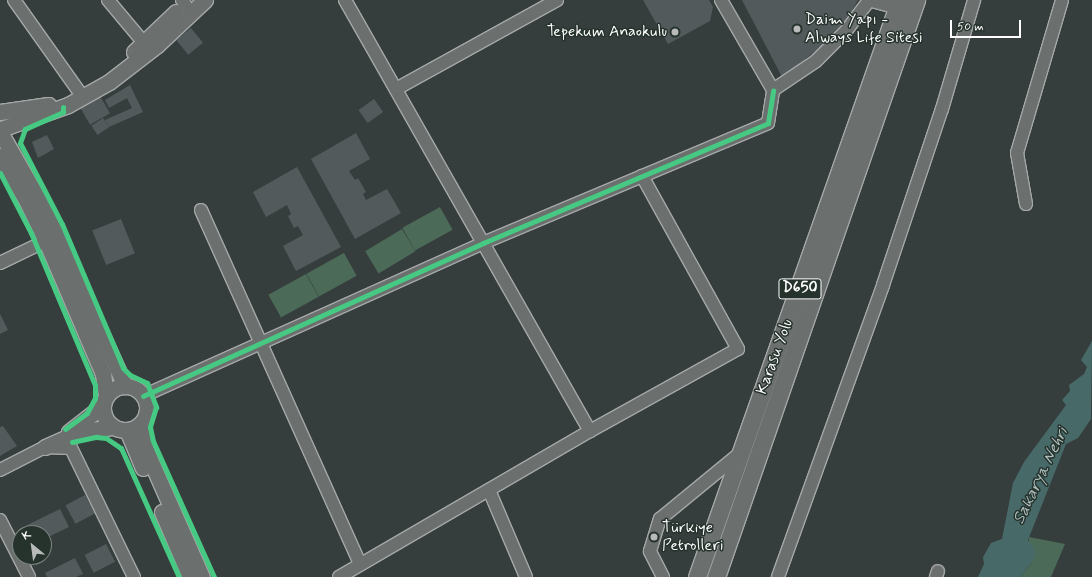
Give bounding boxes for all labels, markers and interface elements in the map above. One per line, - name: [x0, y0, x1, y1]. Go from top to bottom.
- place label: Daim Yapı - Always Life Sitesi: [805, 10, 924, 48]
- scale bar: [952, 12, 1023, 38]
- text: 50 m: [957, 19, 984, 35]
- place label: Tepekum Anaokulu: [547, 22, 667, 42]
- marker: Daim Yapı - Always Life Sitesi: [792, 24, 802, 34]
- marker: Tepekum Anaokulu: [670, 27, 680, 37]
- road number: D650: [778, 276, 822, 302]
- street label: Karasu Yolu: [753, 317, 797, 397]
- water label: Sakarya Nehri: [1008, 424, 1074, 528]
- place label: Türkiye Petrolleri: [662, 518, 723, 556]
- north arrow: [12, 525, 52, 565]
- text: K: [20, 527, 33, 543]
- marker: Türkiye Petrolleri: [649, 532, 659, 542]

